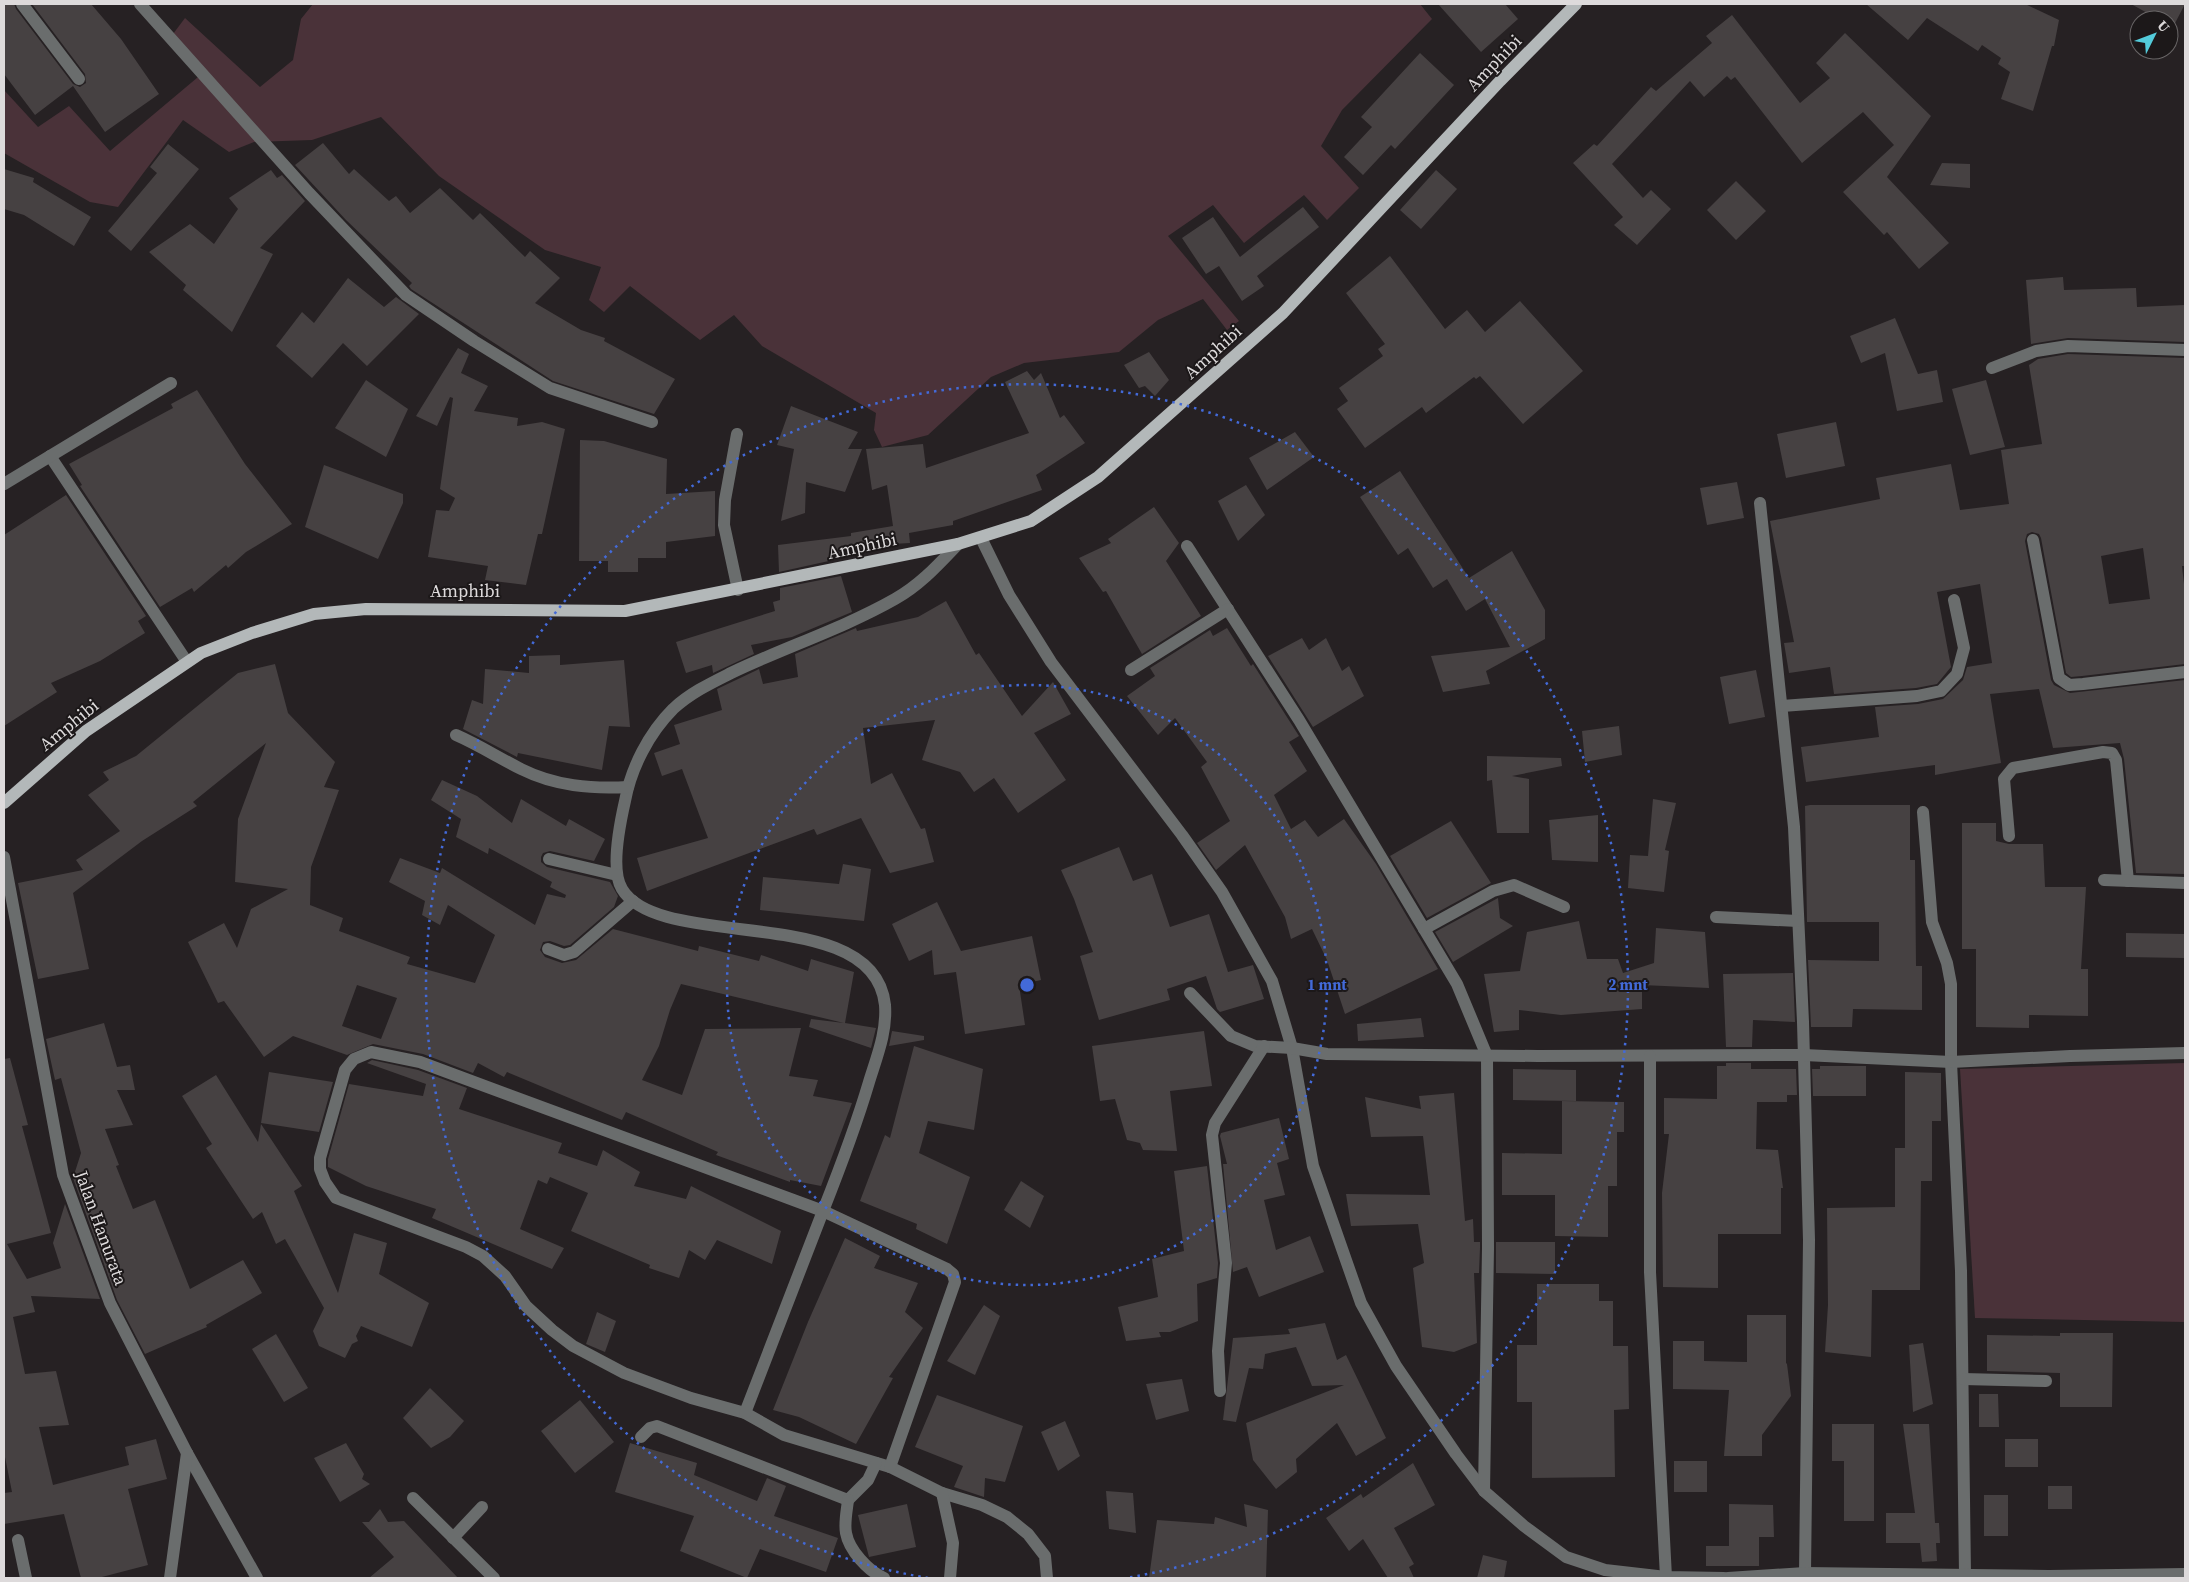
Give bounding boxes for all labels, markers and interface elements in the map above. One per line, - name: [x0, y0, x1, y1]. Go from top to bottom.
- north arrow: [2129, 10, 2179, 60]
- text: U: [2153, 16, 2175, 37]
- street label: Amphibi: [1460, 29, 1527, 97]
- street label: Amphibi: [1178, 319, 1247, 384]
- street label: Amphibi: [825, 526, 899, 565]
- street label: Amphibi: [430, 578, 500, 603]
- street label: Amphibi: [34, 693, 104, 756]
- text: 1 mnt: [1307, 974, 1347, 995]
- text: 2 mnt: [1608, 974, 1648, 995]
- centre of rings: [1018, 976, 1036, 994]
- street label: Jalan Hanurata: [69, 1166, 134, 1290]

